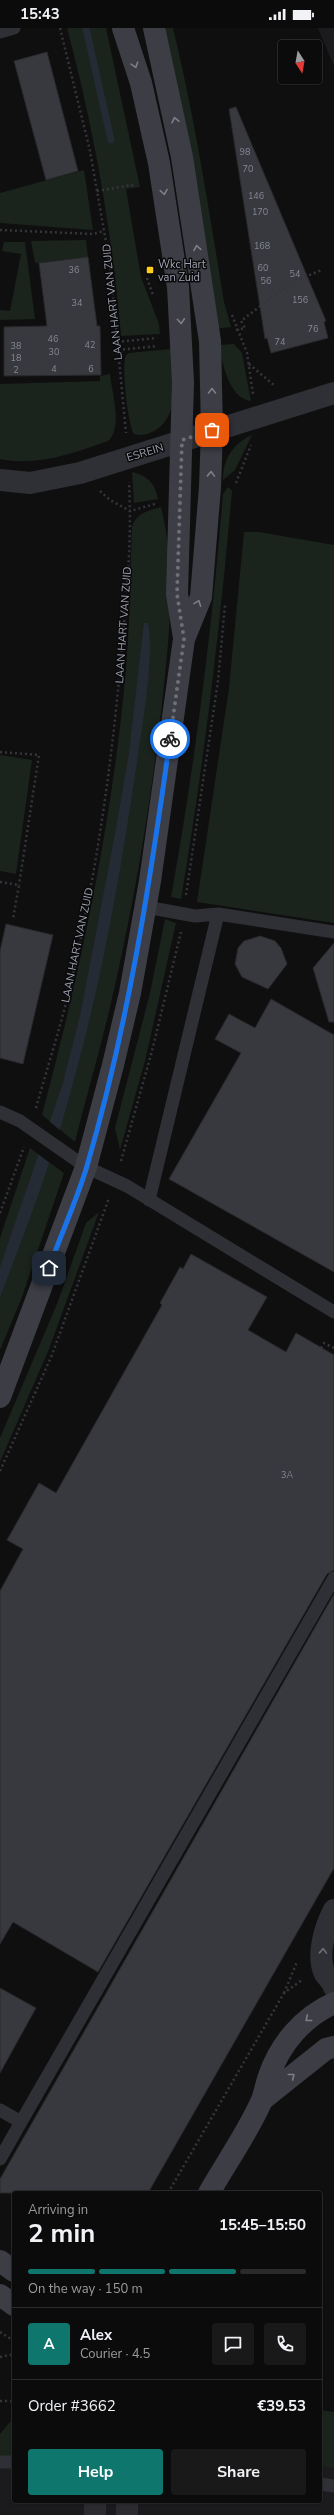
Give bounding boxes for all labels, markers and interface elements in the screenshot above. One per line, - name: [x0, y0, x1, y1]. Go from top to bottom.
- text: 15:43: [20, 4, 60, 24]
- north arrow: [278, 40, 322, 84]
- map controls: [278, 40, 322, 84]
- one-way arrow: [130, 61, 139, 68]
- one-way arrow: [171, 117, 179, 123]
- house number: 98: [240, 146, 250, 158]
- house number: 70: [243, 163, 253, 175]
- one-way arrow: [159, 189, 168, 195]
- house number: 146: [248, 190, 264, 202]
- house number: 170: [252, 206, 268, 218]
- house number: 168: [254, 240, 270, 252]
- street label: LAAN HART VAN ZUID: [99, 243, 126, 361]
- one-way arrow: [193, 245, 202, 251]
- place label: Wkc Hart van Zuid: [158, 257, 206, 285]
- house number: 60: [258, 262, 268, 274]
- house number: 36: [69, 264, 79, 276]
- marker: Wkc Hart van Zuid: [145, 265, 155, 275]
- house number: 54: [290, 268, 301, 280]
- house number: 56: [261, 275, 271, 287]
- house number: 156: [292, 294, 308, 306]
- house number: 34: [72, 297, 83, 309]
- one-way arrow: [176, 318, 185, 324]
- house number: 76: [308, 323, 318, 335]
- house number: 46: [48, 333, 58, 345]
- house number: 74: [275, 336, 286, 348]
- house number: 42: [85, 339, 95, 351]
- house number: 38: [11, 340, 21, 352]
- house number: 30: [49, 346, 59, 358]
- house number: 18: [11, 352, 21, 364]
- house number: 4: [51, 363, 57, 375]
- house number: 6: [88, 363, 94, 375]
- house number: 2: [13, 364, 19, 376]
- one-way arrow: [208, 388, 216, 394]
- pin: [195, 413, 229, 447]
- icon: bag: [201, 419, 223, 441]
- street label: ESREIN: [125, 440, 165, 465]
- one-way arrow: [206, 471, 215, 477]
- street label: LAAN HART VAN ZUID: [112, 566, 135, 684]
- one-way arrow: [194, 599, 202, 606]
- courier: [150, 719, 190, 759]
- icon: bike: [159, 728, 181, 750]
- street label: LAAN HART VAN ZUID: [58, 886, 97, 1004]
- pin: [32, 1251, 66, 1285]
- icon: home: [38, 1257, 60, 1279]
- house number: 3A: [281, 1469, 293, 1481]
- one-way arrow: [318, 1948, 327, 1954]
- one-way arrow: [305, 2014, 312, 2021]
- one-way arrow: [288, 2073, 295, 2080]
- text: Arriving in: [28, 2201, 88, 2219]
- text: 15:45–15:50: [219, 2215, 306, 2235]
- text: 2 min: [28, 2216, 95, 2251]
- text: On the way · 150 m: [28, 2280, 143, 2298]
- button: chat: [212, 2323, 254, 2365]
- button: phone: [264, 2323, 306, 2365]
- text: Alex: [80, 2325, 112, 2345]
- text: A: [43, 2334, 55, 2354]
- text: Courier · 4.5: [80, 2345, 150, 2363]
- text: Order #3662: [28, 2396, 116, 2416]
- text: €39.53: [257, 2396, 306, 2416]
- button: Help: [28, 2449, 163, 2495]
- button: Share: [171, 2449, 306, 2495]

